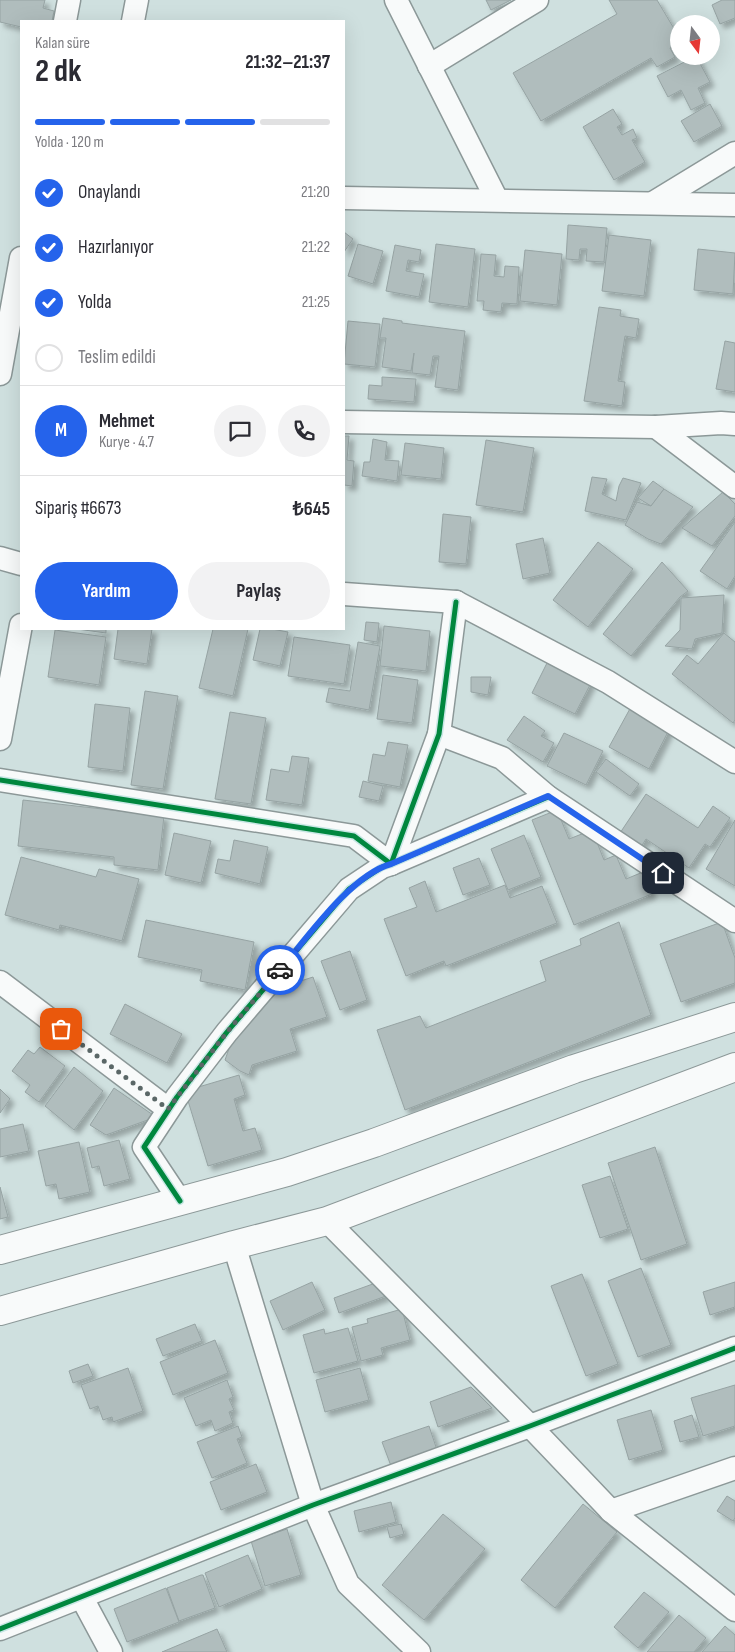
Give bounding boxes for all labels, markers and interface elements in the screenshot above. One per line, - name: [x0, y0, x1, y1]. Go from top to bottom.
- north arrow: [670, 15, 720, 65]
- map controls: [670, 15, 720, 65]
- text: Kalan süre: [35, 34, 90, 53]
- text: 21:32–21:37: [245, 51, 330, 74]
- text: 2 dk: [35, 52, 81, 91]
- text: Yolda · 120 m: [35, 133, 104, 152]
- icon: check: [35, 179, 63, 207]
- text: Onaylandı: [78, 181, 140, 204]
- text: 21:20: [301, 183, 330, 202]
- icon: check: [35, 234, 63, 262]
- text: Hazırlanıyor: [78, 236, 154, 259]
- text: 21:22: [302, 238, 330, 257]
- icon: check: [35, 289, 63, 317]
- text: Yolda: [78, 291, 112, 314]
- text: 21:25: [302, 293, 330, 312]
- text: Teslim edildi: [78, 346, 156, 369]
- button: chat: [214, 405, 266, 457]
- button: phone: [278, 405, 330, 457]
- text: Mehmet: [99, 410, 155, 433]
- text: M: [55, 419, 67, 442]
- text: Kurye · 4.7: [99, 433, 154, 452]
- text: Sipariş #6673: [35, 497, 122, 520]
- text: ₺645: [293, 498, 330, 521]
- button: Yardım: [35, 562, 178, 620]
- button: Paylaş: [188, 562, 330, 620]
- pin: [642, 852, 684, 894]
- icon: home: [649, 859, 677, 887]
- courier: [255, 945, 305, 995]
- icon: car: [266, 956, 294, 984]
- pin: [40, 1008, 82, 1050]
- icon: bag: [47, 1015, 75, 1043]

